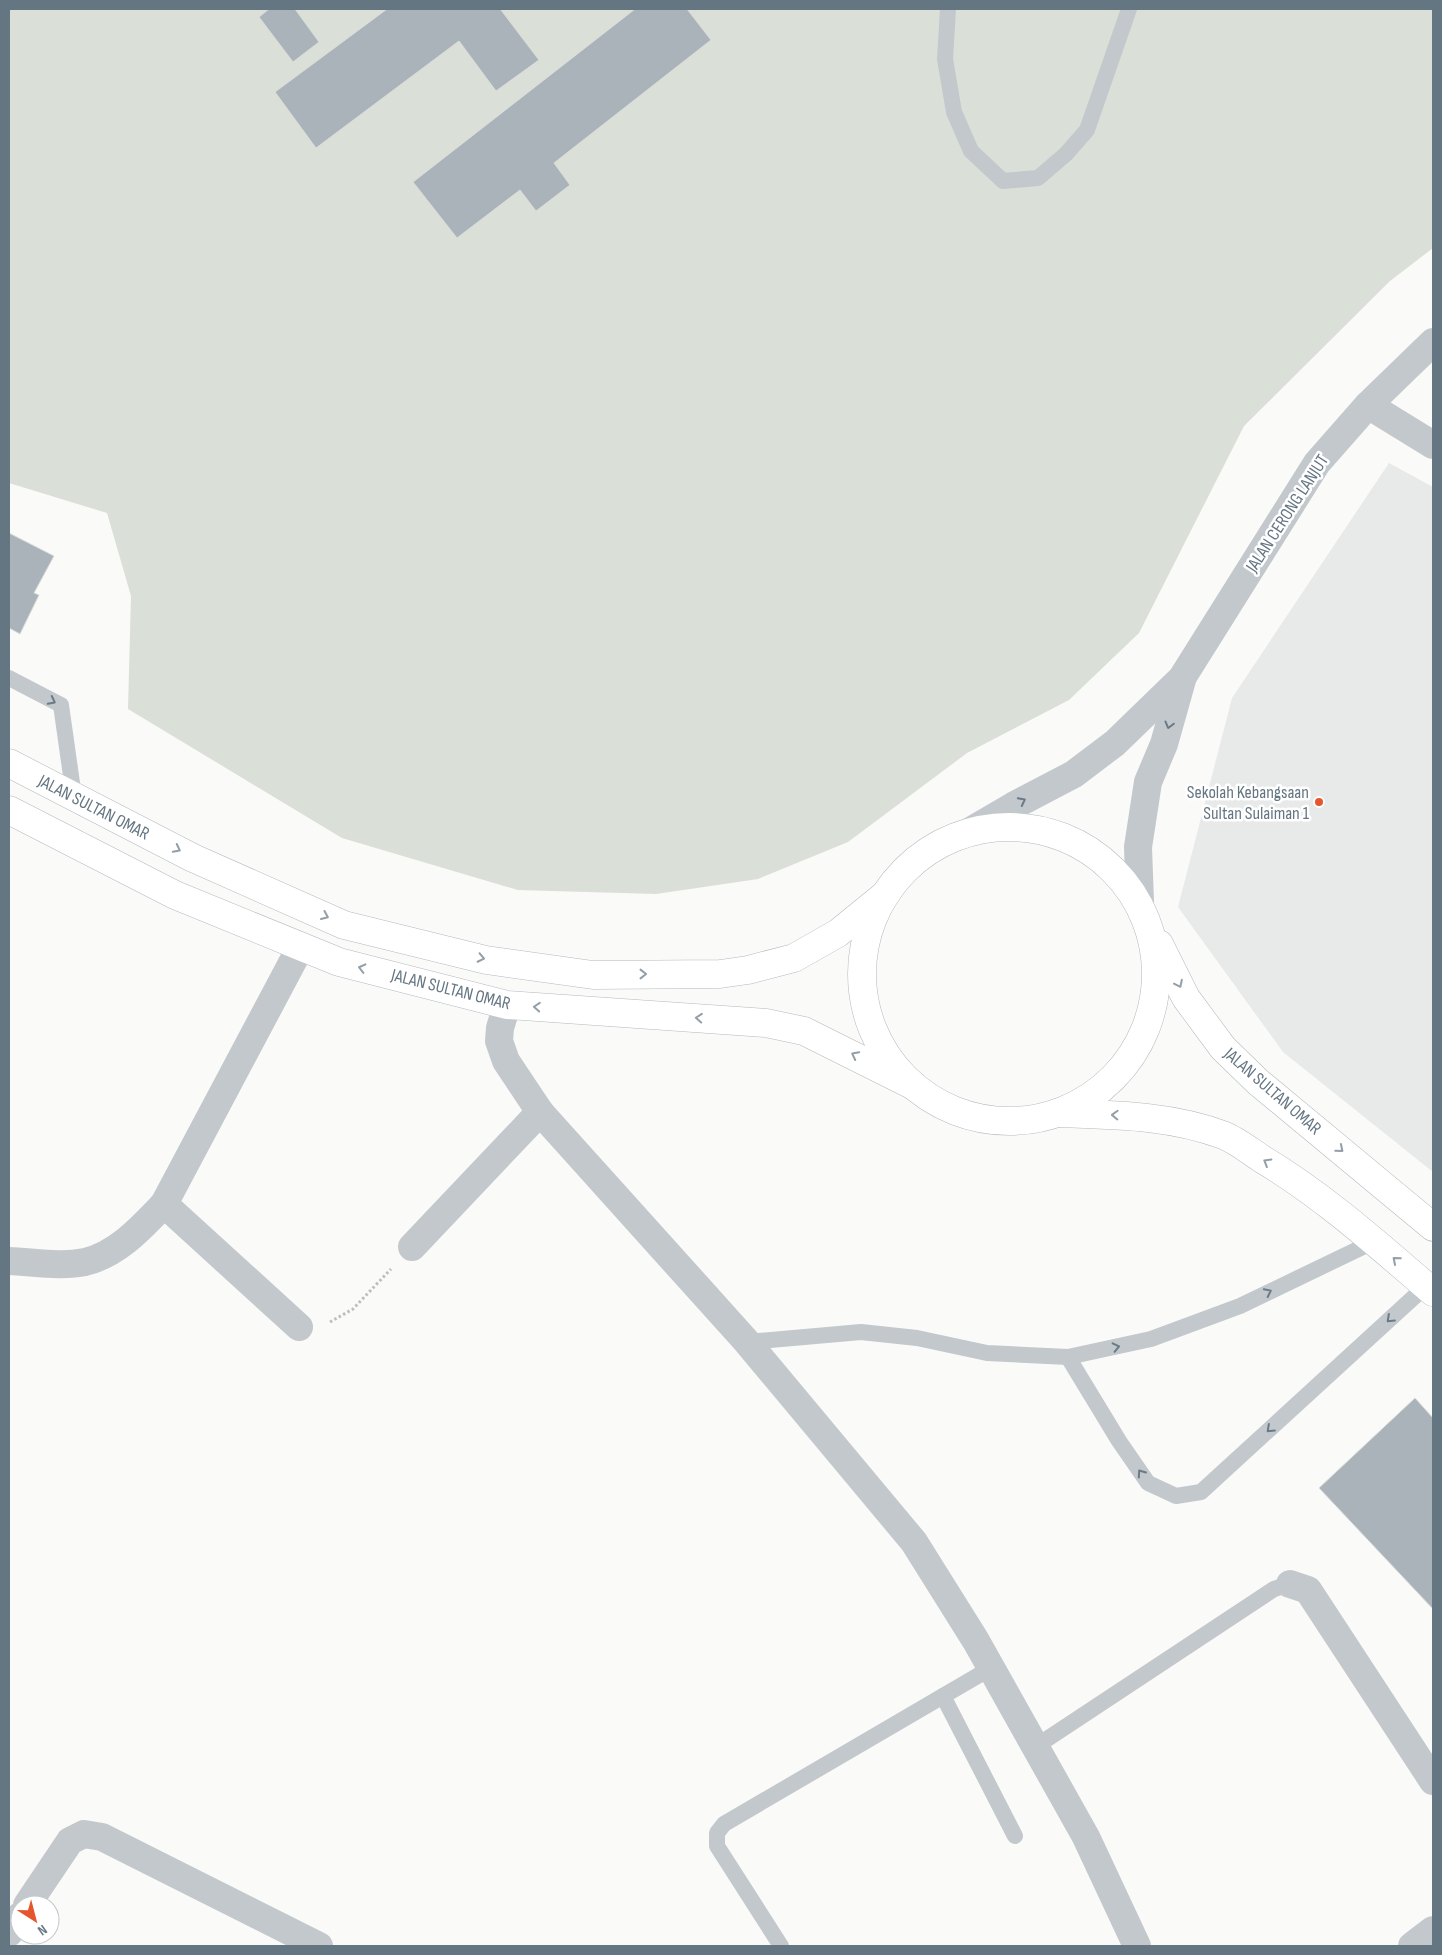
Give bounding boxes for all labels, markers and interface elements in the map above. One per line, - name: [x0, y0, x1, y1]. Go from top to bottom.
- street label: JALAN CERONG LANJUT: [1241, 451, 1333, 577]
- one-way arrow: [47, 695, 56, 705]
- one-way arrow: [1164, 721, 1175, 730]
- street label: JALAN SULTAN OMAR: [34, 770, 153, 844]
- place label: Sekolah Kebangsaan Sultan Sulaiman 1: [1187, 782, 1310, 824]
- marker: Sekolah Kebangsaan Sultan Sulaiman 1: [1313, 796, 1325, 808]
- one-way arrow: [1017, 797, 1026, 807]
- one-way arrow: [172, 843, 181, 853]
- one-way arrow: [320, 910, 329, 921]
- one-way arrow: [477, 953, 486, 963]
- one-way arrow: [358, 963, 366, 973]
- street label: JALAN SULTAN OMAR: [388, 964, 513, 1014]
- one-way arrow: [639, 969, 647, 979]
- one-way arrow: [1173, 979, 1183, 988]
- one-way arrow: [533, 1002, 541, 1013]
- one-way arrow: [695, 1013, 703, 1024]
- street label: JALAN SULTAN OMAR: [1219, 1043, 1326, 1139]
- one-way arrow: [851, 1051, 860, 1061]
- one-way arrow: [1110, 1110, 1118, 1120]
- one-way arrow: [1334, 1144, 1343, 1152]
- one-way arrow: [1264, 1158, 1273, 1168]
- one-way arrow: [1393, 1257, 1402, 1266]
- one-way arrow: [1263, 1288, 1272, 1298]
- one-way arrow: [1386, 1313, 1395, 1322]
- one-way arrow: [1111, 1342, 1120, 1353]
- one-way arrow: [1267, 1423, 1276, 1432]
- one-way arrow: [1138, 1470, 1147, 1479]
- north arrow: [10, 1895, 60, 1945]
- text: N: [34, 1921, 50, 1939]

